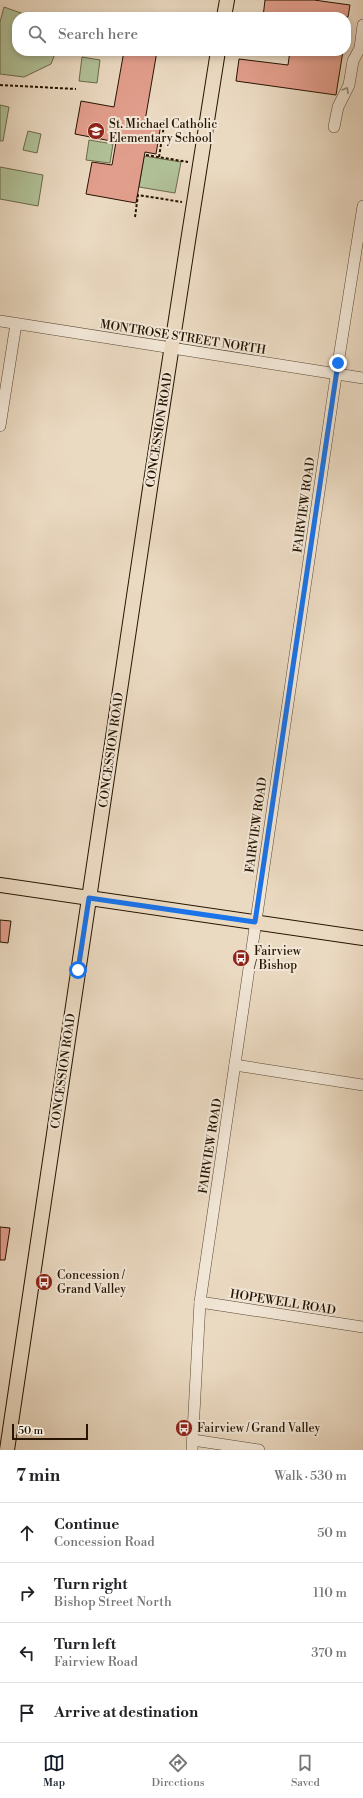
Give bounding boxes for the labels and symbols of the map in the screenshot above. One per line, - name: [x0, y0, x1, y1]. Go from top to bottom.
- one-way arrow: [342, 87, 349, 94]
- place label: St. Michael Catholic Elementary School: [109, 117, 217, 146]
- school or university icon: St. Michael Catholic Elementary School: [86, 121, 106, 141]
- street label: MONTROSE STREET NORTH: [99, 317, 267, 358]
- route end: [329, 354, 347, 372]
- street label: CONCESSION ROAD: [143, 371, 176, 489]
- street label: FAIRVIEW ROAD: [290, 456, 319, 554]
- street label: CONCESSION ROAD: [96, 691, 127, 809]
- street label: FAIRVIEW ROAD: [242, 776, 271, 874]
- place label: Fairview / Bishop: [253, 944, 302, 973]
- bus stop icon: Fairview / Bishop: [231, 948, 251, 968]
- route start: [69, 961, 87, 979]
- street label: CONCESSION ROAD: [48, 1012, 79, 1130]
- street label: FAIRVIEW ROAD: [196, 1097, 225, 1195]
- place label: Concession / Grand Valley: [57, 1268, 126, 1297]
- bus stop icon: Concession / Grand Valley: [34, 1272, 54, 1292]
- street label: HOPEWELL ROAD: [229, 1287, 337, 1318]
- bus stop icon: Fairview / Grand Valley: [174, 1418, 194, 1438]
- place label: Fairview / Grand Valley: [197, 1421, 321, 1436]
- scale bar: [12, 1422, 88, 1441]

